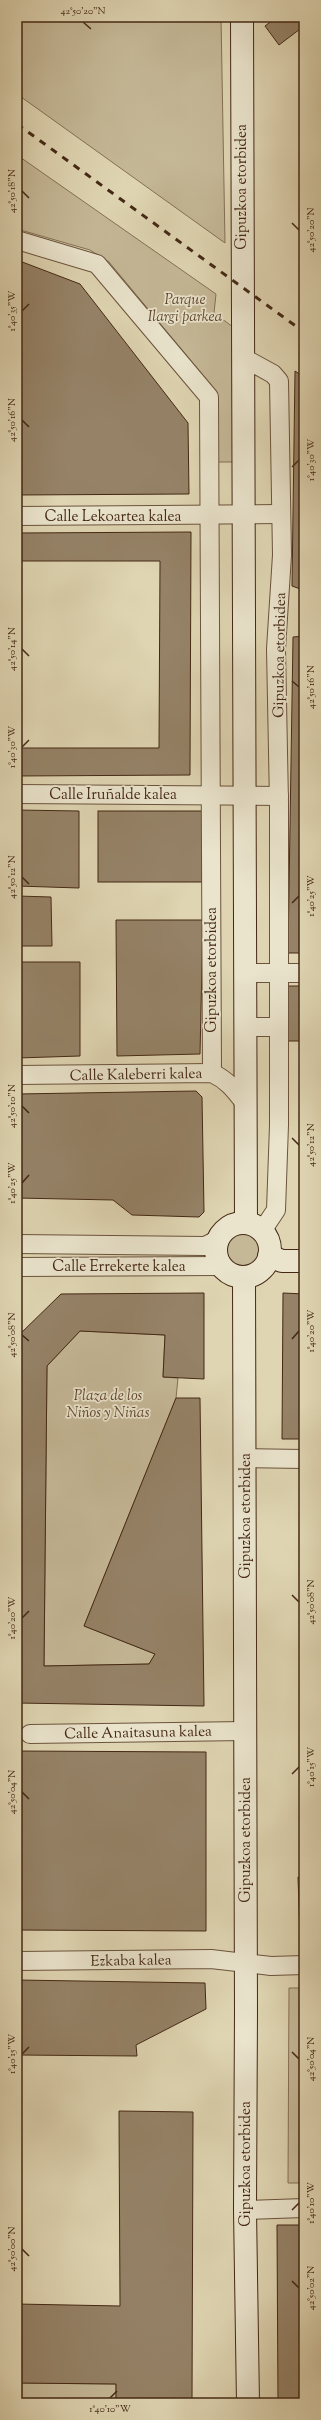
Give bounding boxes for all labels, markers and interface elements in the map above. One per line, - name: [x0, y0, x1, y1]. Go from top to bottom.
- text: 42°50'20"N: [60, 4, 106, 19]
- street label: Gipuzkoa etorbidea: [232, 124, 253, 250]
- text: 42°50'18"N: [5, 169, 20, 213]
- text: 42°50'20"N: [304, 207, 319, 253]
- park label: Parque Ilargi parkea: [148, 290, 222, 328]
- text: 1°40'35"W: [5, 291, 20, 331]
- text: 42°50'16"N: [5, 398, 20, 442]
- text: 1°40'30"W: [304, 439, 319, 481]
- street label: Calle Lekoartea kalea: [45, 507, 182, 528]
- street label: Gipuzkoa etorbidea: [269, 592, 292, 718]
- text: 42°50'14"N: [5, 627, 20, 671]
- text: 42°50'16"N: [304, 665, 319, 709]
- text: 1°40'30"W: [5, 726, 20, 768]
- street label: Calle Iruñalde kalea: [49, 785, 177, 806]
- text: 42°50'12"N: [5, 855, 20, 899]
- text: 1°40'25"W: [304, 875, 319, 917]
- street label: Gipuzkoa etorbidea: [202, 907, 223, 1033]
- street label: Calle Kaleberri kalea: [69, 1064, 203, 1087]
- text: 42°50'10"N: [5, 1084, 20, 1128]
- text: 42°50'12"N: [304, 1123, 319, 1167]
- text: 1°40'25"W: [5, 1162, 20, 1204]
- street label: Calle Errekerte kalea: [52, 1257, 186, 1278]
- text: 1°40'20"W: [304, 1310, 319, 1352]
- text: 42°50'08"N: [5, 1312, 20, 1358]
- park label: Plaza de los Niños y Niñas: [66, 1386, 150, 1424]
- street label: Gipuzkoa etorbidea: [236, 1453, 257, 1579]
- text: 42°50'08"N: [304, 1579, 319, 1625]
- text: 1°40'20"W: [5, 1597, 20, 1639]
- street label: Calle Anaitasuna kalea: [64, 1722, 212, 1745]
- text: 1°40'15"W: [304, 1747, 319, 1787]
- text: 42°50'04"N: [5, 1770, 20, 1814]
- street label: Gipuzkoa etorbidea: [236, 1777, 257, 1903]
- street label: Ezkaba kalea: [90, 1950, 172, 1973]
- text: 1°40'15"W: [5, 2034, 20, 2074]
- text: 42°50'04"N: [304, 2037, 319, 2081]
- street label: Gipuzkoa etorbidea: [236, 2101, 257, 2227]
- text: 1°40'10"W: [304, 2182, 319, 2224]
- text: 42°50'00"N: [5, 2226, 20, 2272]
- text: 42°50'02"N: [304, 2266, 319, 2310]
- text: 1°40'10"W: [89, 2402, 131, 2417]

